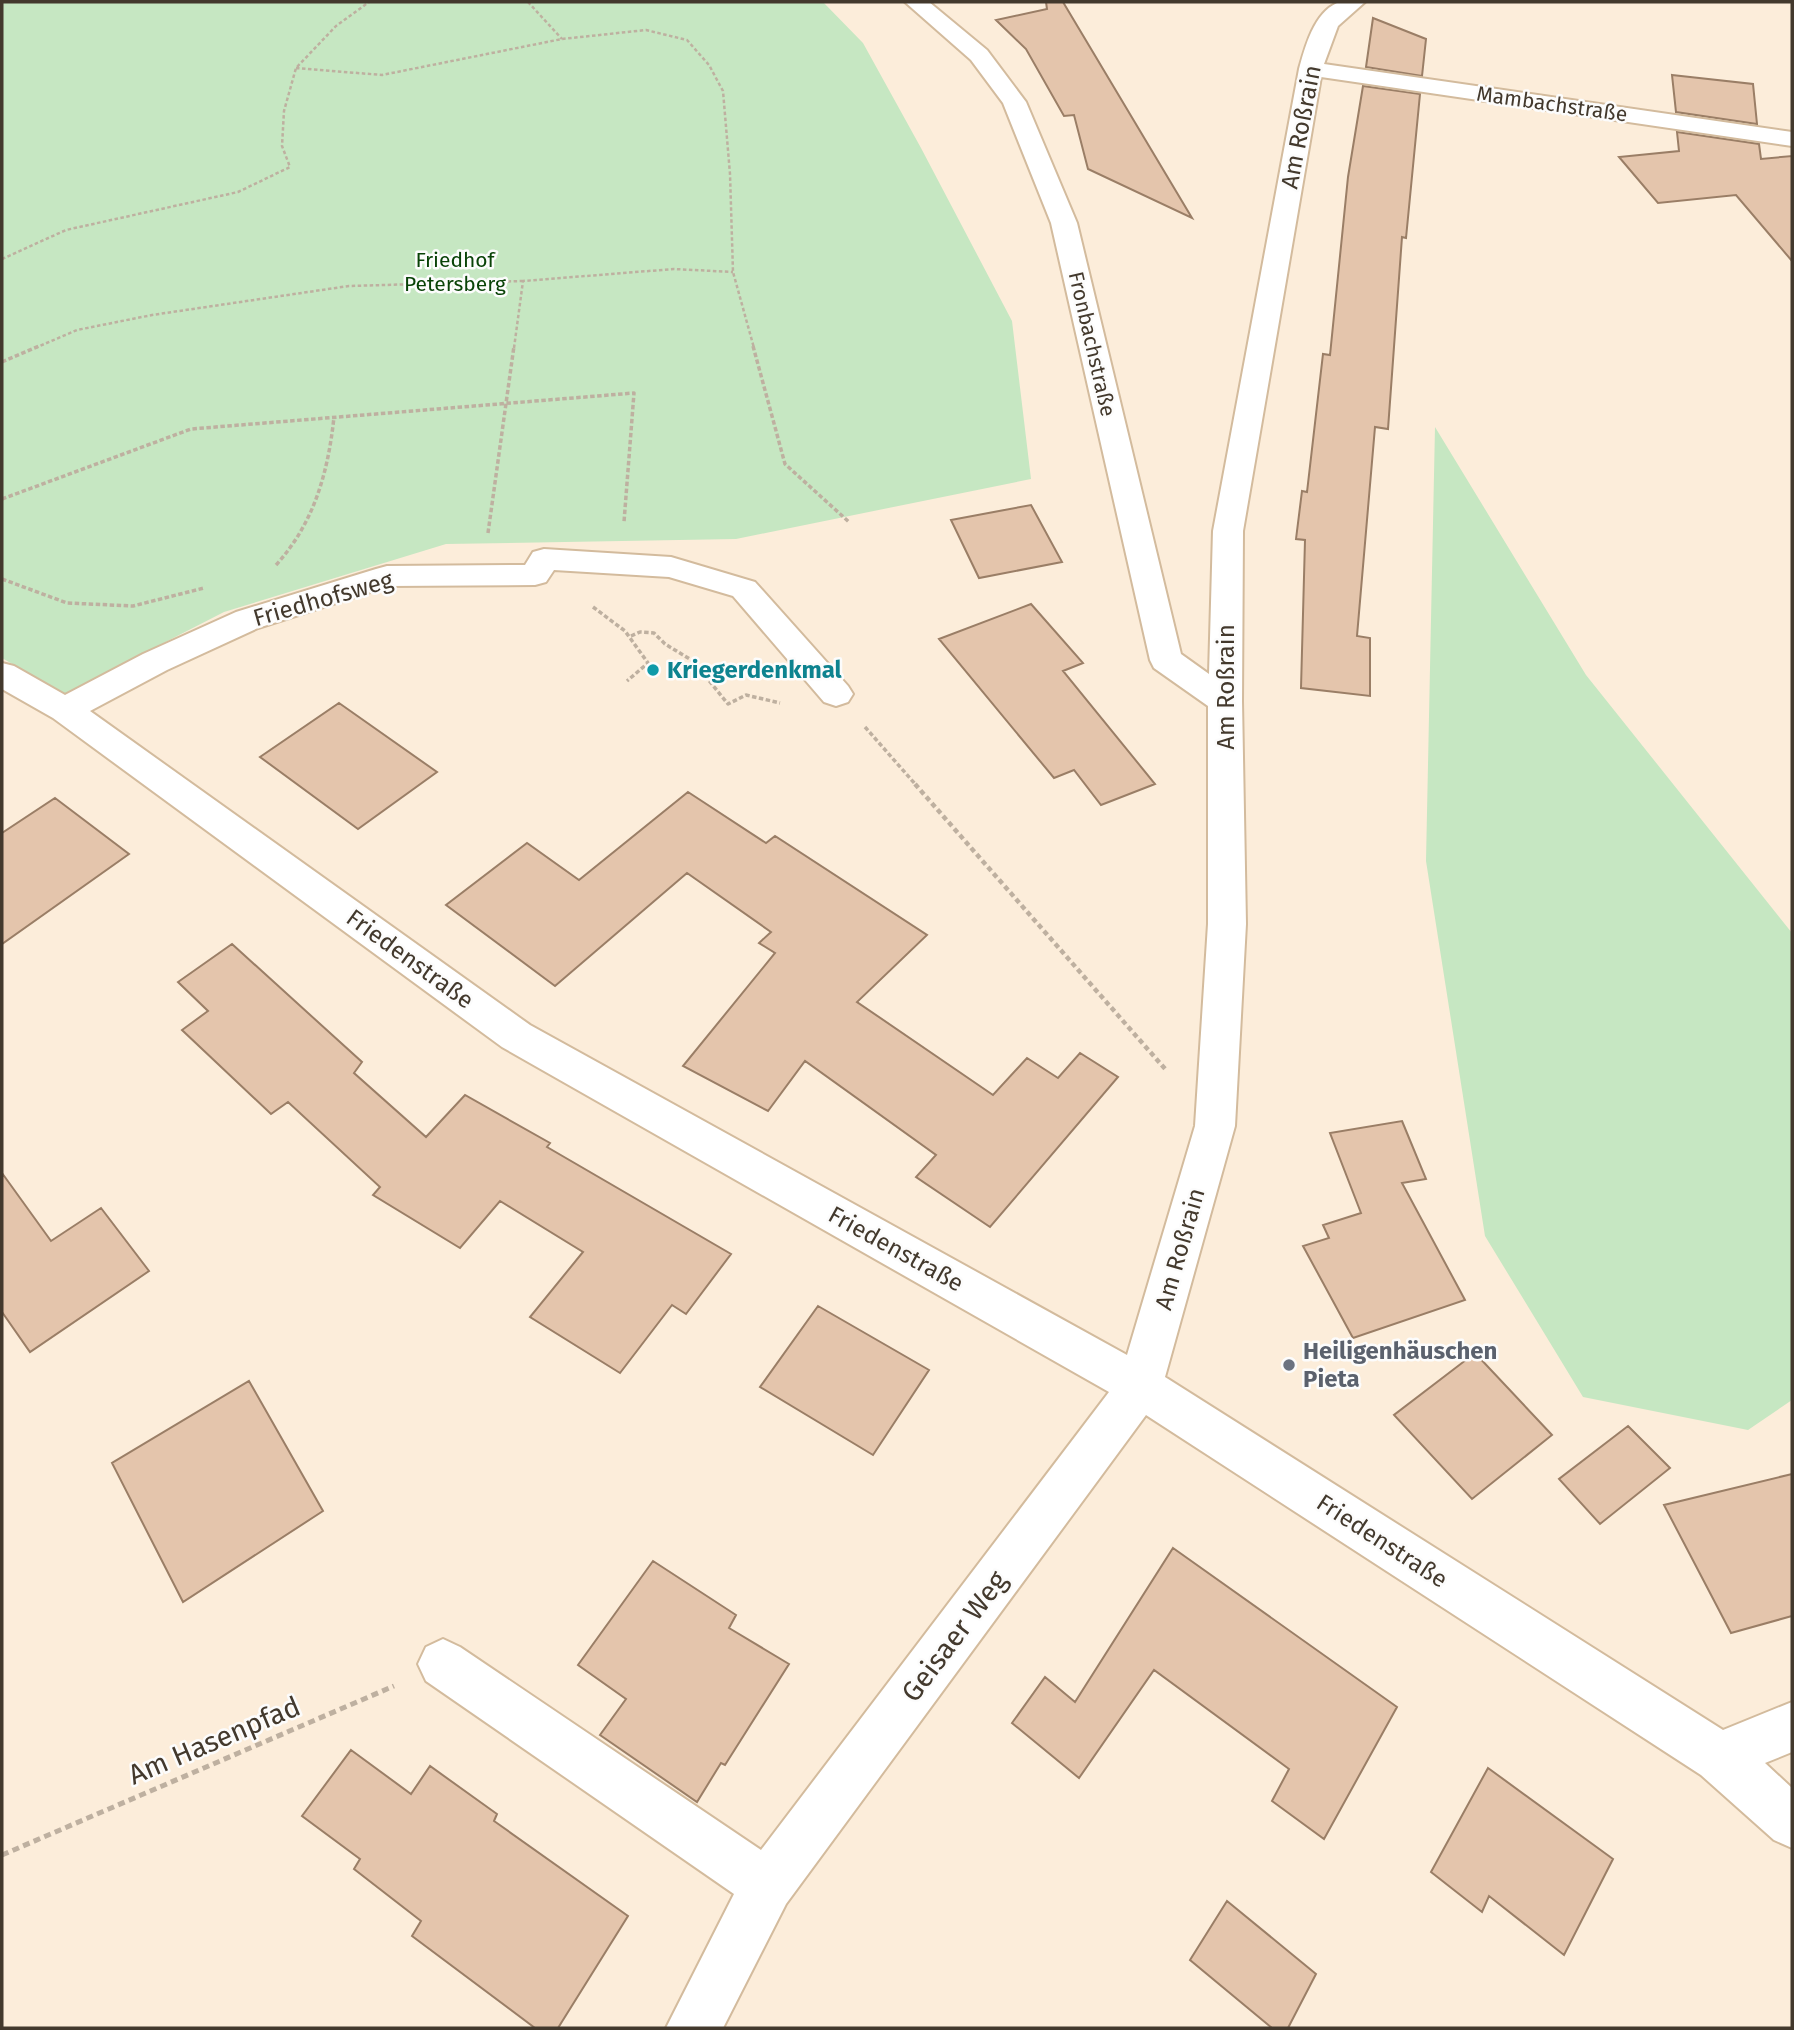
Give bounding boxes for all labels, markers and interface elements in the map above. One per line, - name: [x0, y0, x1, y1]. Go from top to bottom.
- street label: Am Roßrain: [1275, 63, 1327, 191]
- street label: Mambachstraße: [1475, 81, 1629, 127]
- park label: Friedhof Petersberg: [404, 247, 506, 297]
- street label: Fronbachstraße: [1063, 269, 1121, 419]
- street label: Friedhofsweg: [250, 566, 397, 632]
- street label: Am Roßrain: [1212, 624, 1240, 750]
- place label: Kriegerdenkmal: [667, 656, 843, 684]
- marker: Kriegerdenkmal: [645, 662, 661, 678]
- street label: Friedenstraße: [341, 904, 479, 1014]
- street label: Am Roßrain: [1149, 1185, 1211, 1313]
- street label: Friedenstraße: [824, 1200, 968, 1298]
- place label: Heiligenhäuschen Pieta: [1303, 1337, 1497, 1393]
- marker: Heiligenhäuschen Pieta: [1281, 1357, 1297, 1373]
- street label: Friedenstraße: [1311, 1488, 1453, 1594]
- street label: Geisaer Weg: [895, 1564, 1014, 1708]
- street label: Am Hasenpfad: [123, 1689, 305, 1792]

